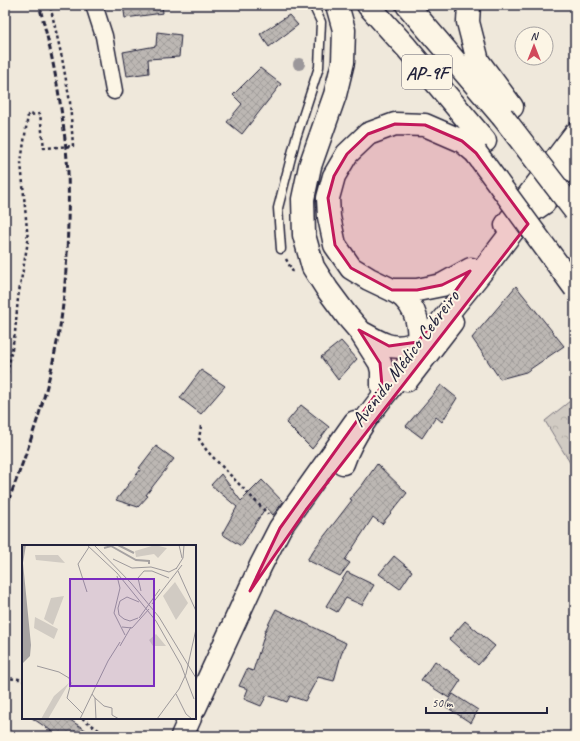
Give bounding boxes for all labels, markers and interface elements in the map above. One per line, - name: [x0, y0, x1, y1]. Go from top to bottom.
- north arrow: [514, 26, 554, 66]
- text: N: [531, 29, 540, 43]
- road number: AP-9F: [402, 55, 452, 89]
- street label: Avenida Médico Cebreiro: [346, 284, 465, 431]
- inset map: [22, 545, 196, 719]
- scale bar: [426, 689, 547, 715]
- text: 50 m: [432, 695, 454, 711]

